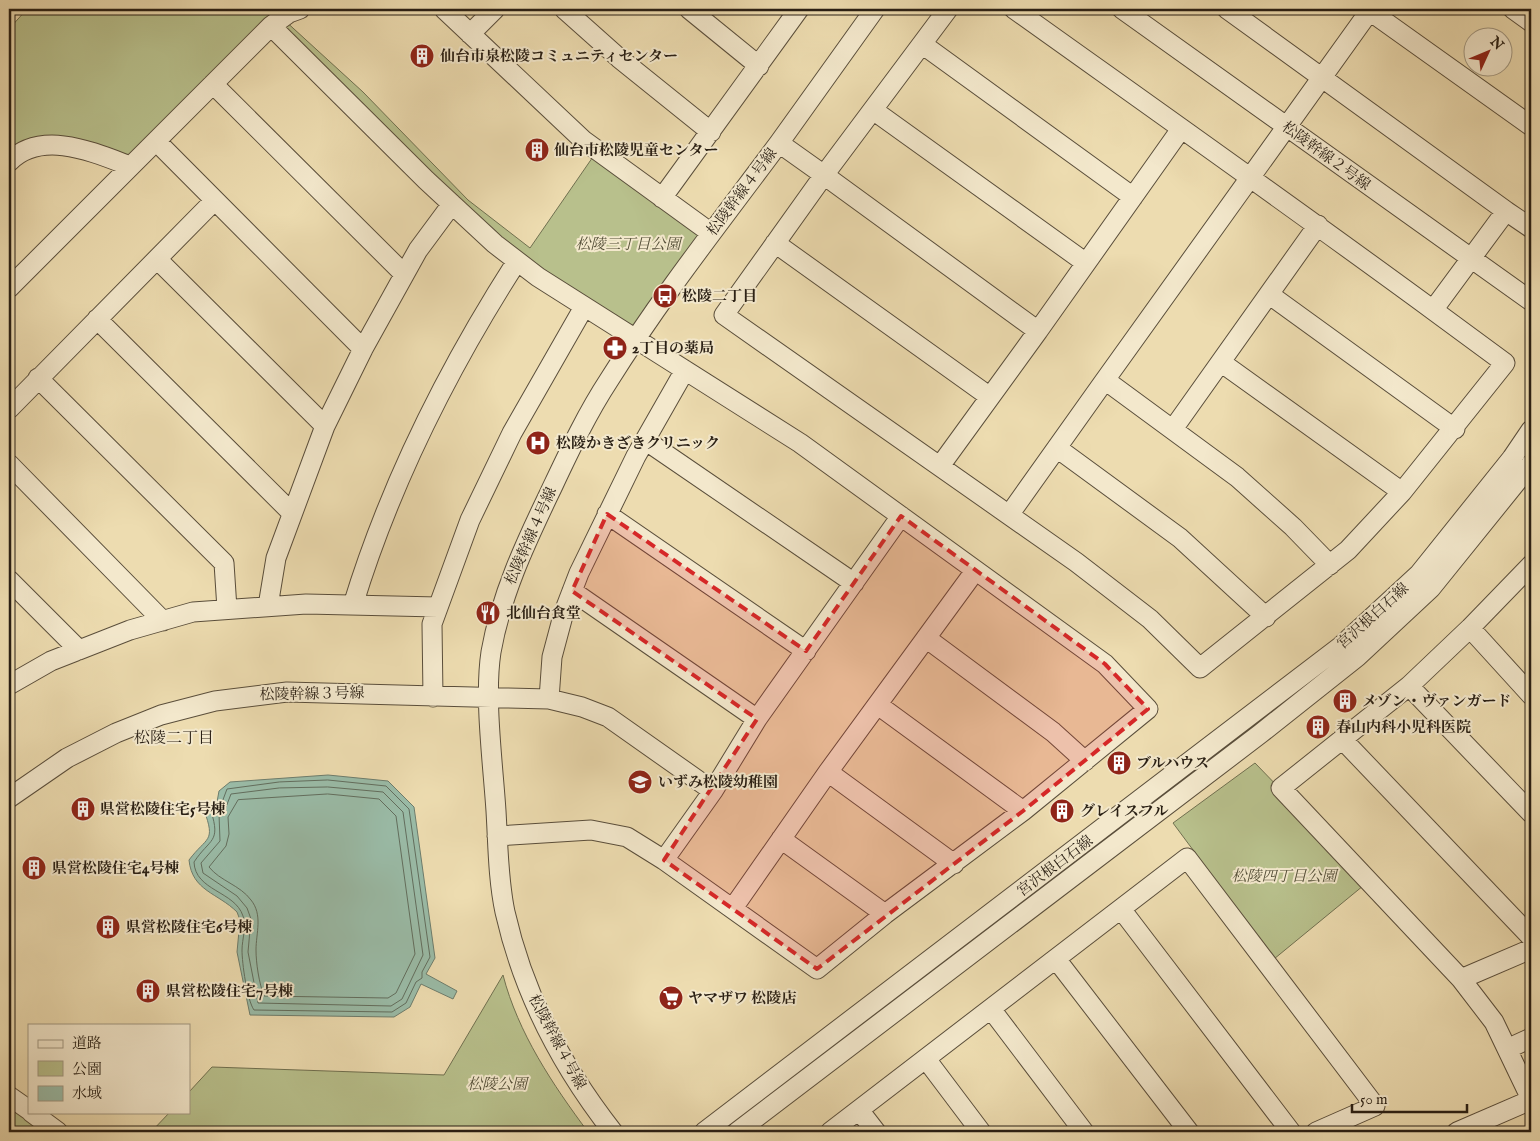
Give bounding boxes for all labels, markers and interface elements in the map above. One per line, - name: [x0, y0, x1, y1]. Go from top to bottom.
- north arrow: [1462, 28, 1512, 78]
- text: N: [1485, 32, 1507, 54]
- building icon: 仙台市泉松陵コミュニティセンター: [409, 43, 435, 69]
- place label: 仙台市泉松陵コミュニティセンター: [440, 47, 678, 66]
- street label: 松陵幹線２号線: [1278, 117, 1374, 195]
- building icon: 仙台市松陵児童センター: [524, 137, 550, 163]
- place label: 仙台市松陵児童センター: [554, 141, 718, 160]
- street label: 松陵幹線４号線: [703, 144, 781, 240]
- park label: 松陵三丁目公園: [575, 235, 683, 254]
- bus stop icon: 松陵二丁目: [652, 283, 678, 309]
- place label: 松陵二丁目: [682, 287, 757, 306]
- pharmacy icon: 2丁目の薬局: [602, 335, 628, 361]
- place label: 2丁目の薬局: [632, 339, 714, 358]
- hospital icon: 松陵かきざきクリニック: [525, 430, 551, 456]
- place label: 松陵かきざきクリニック: [556, 434, 720, 453]
- street label: 松陵幹線４号線: [501, 484, 561, 588]
- street label: 宮沢根白石線: [1333, 579, 1413, 653]
- restaurant icon: 北仙台食堂: [475, 600, 501, 626]
- place label: 北仙台食堂: [506, 604, 581, 623]
- street label: 松陵幹線３号線: [259, 684, 365, 704]
- building icon: メゾン・ヴァンガード: [1332, 688, 1358, 714]
- place label: メゾン・ヴァンガード: [1362, 692, 1511, 711]
- building icon: 春山内科小児科医院: [1305, 714, 1331, 740]
- place label: 春山内科小児科医院: [1336, 718, 1471, 737]
- district label: 松陵二丁目: [134, 729, 214, 749]
- building icon: ブルハウス: [1106, 750, 1132, 776]
- place label: ブルハウス: [1136, 754, 1209, 773]
- school or university icon: いずみ松陵幼稚園: [627, 769, 653, 795]
- place label: いずみ松陵幼稚園: [658, 773, 778, 792]
- building icon: 県営松陵住宅5号棟: [70, 796, 96, 822]
- building icon: グレイスフル: [1049, 798, 1075, 824]
- place label: 県営松陵住宅5号棟: [100, 800, 225, 819]
- place label: グレイスフル: [1080, 802, 1169, 821]
- street label: 宮沢根白石線: [1013, 831, 1097, 901]
- building icon: 県営松陵住宅4号棟: [21, 855, 47, 881]
- place label: 県営松陵住宅4号棟: [52, 859, 179, 878]
- park label: 松陵四丁目公園: [1231, 867, 1339, 886]
- building icon: 県営松陵住宅6号棟: [95, 914, 121, 940]
- place label: 県営松陵住宅6号棟: [126, 918, 252, 937]
- building icon: 県営松陵住宅7号棟: [135, 978, 161, 1004]
- place label: 県営松陵住宅7号棟: [166, 982, 293, 1001]
- supermarket icon: ヤマザワ 松陵店: [658, 985, 684, 1011]
- place label: ヤマザワ 松陵店: [688, 989, 796, 1008]
- street label: 松陵幹線４号線: [524, 991, 590, 1093]
- legend: [28, 1024, 190, 1114]
- text: 道路: [72, 1034, 102, 1053]
- text: 公園: [72, 1060, 102, 1079]
- park label: 松陵公園: [467, 1075, 530, 1094]
- scale bar: [1352, 1081, 1468, 1113]
- text: 水域: [72, 1084, 102, 1103]
- text: 50 m: [1360, 1090, 1388, 1109]

